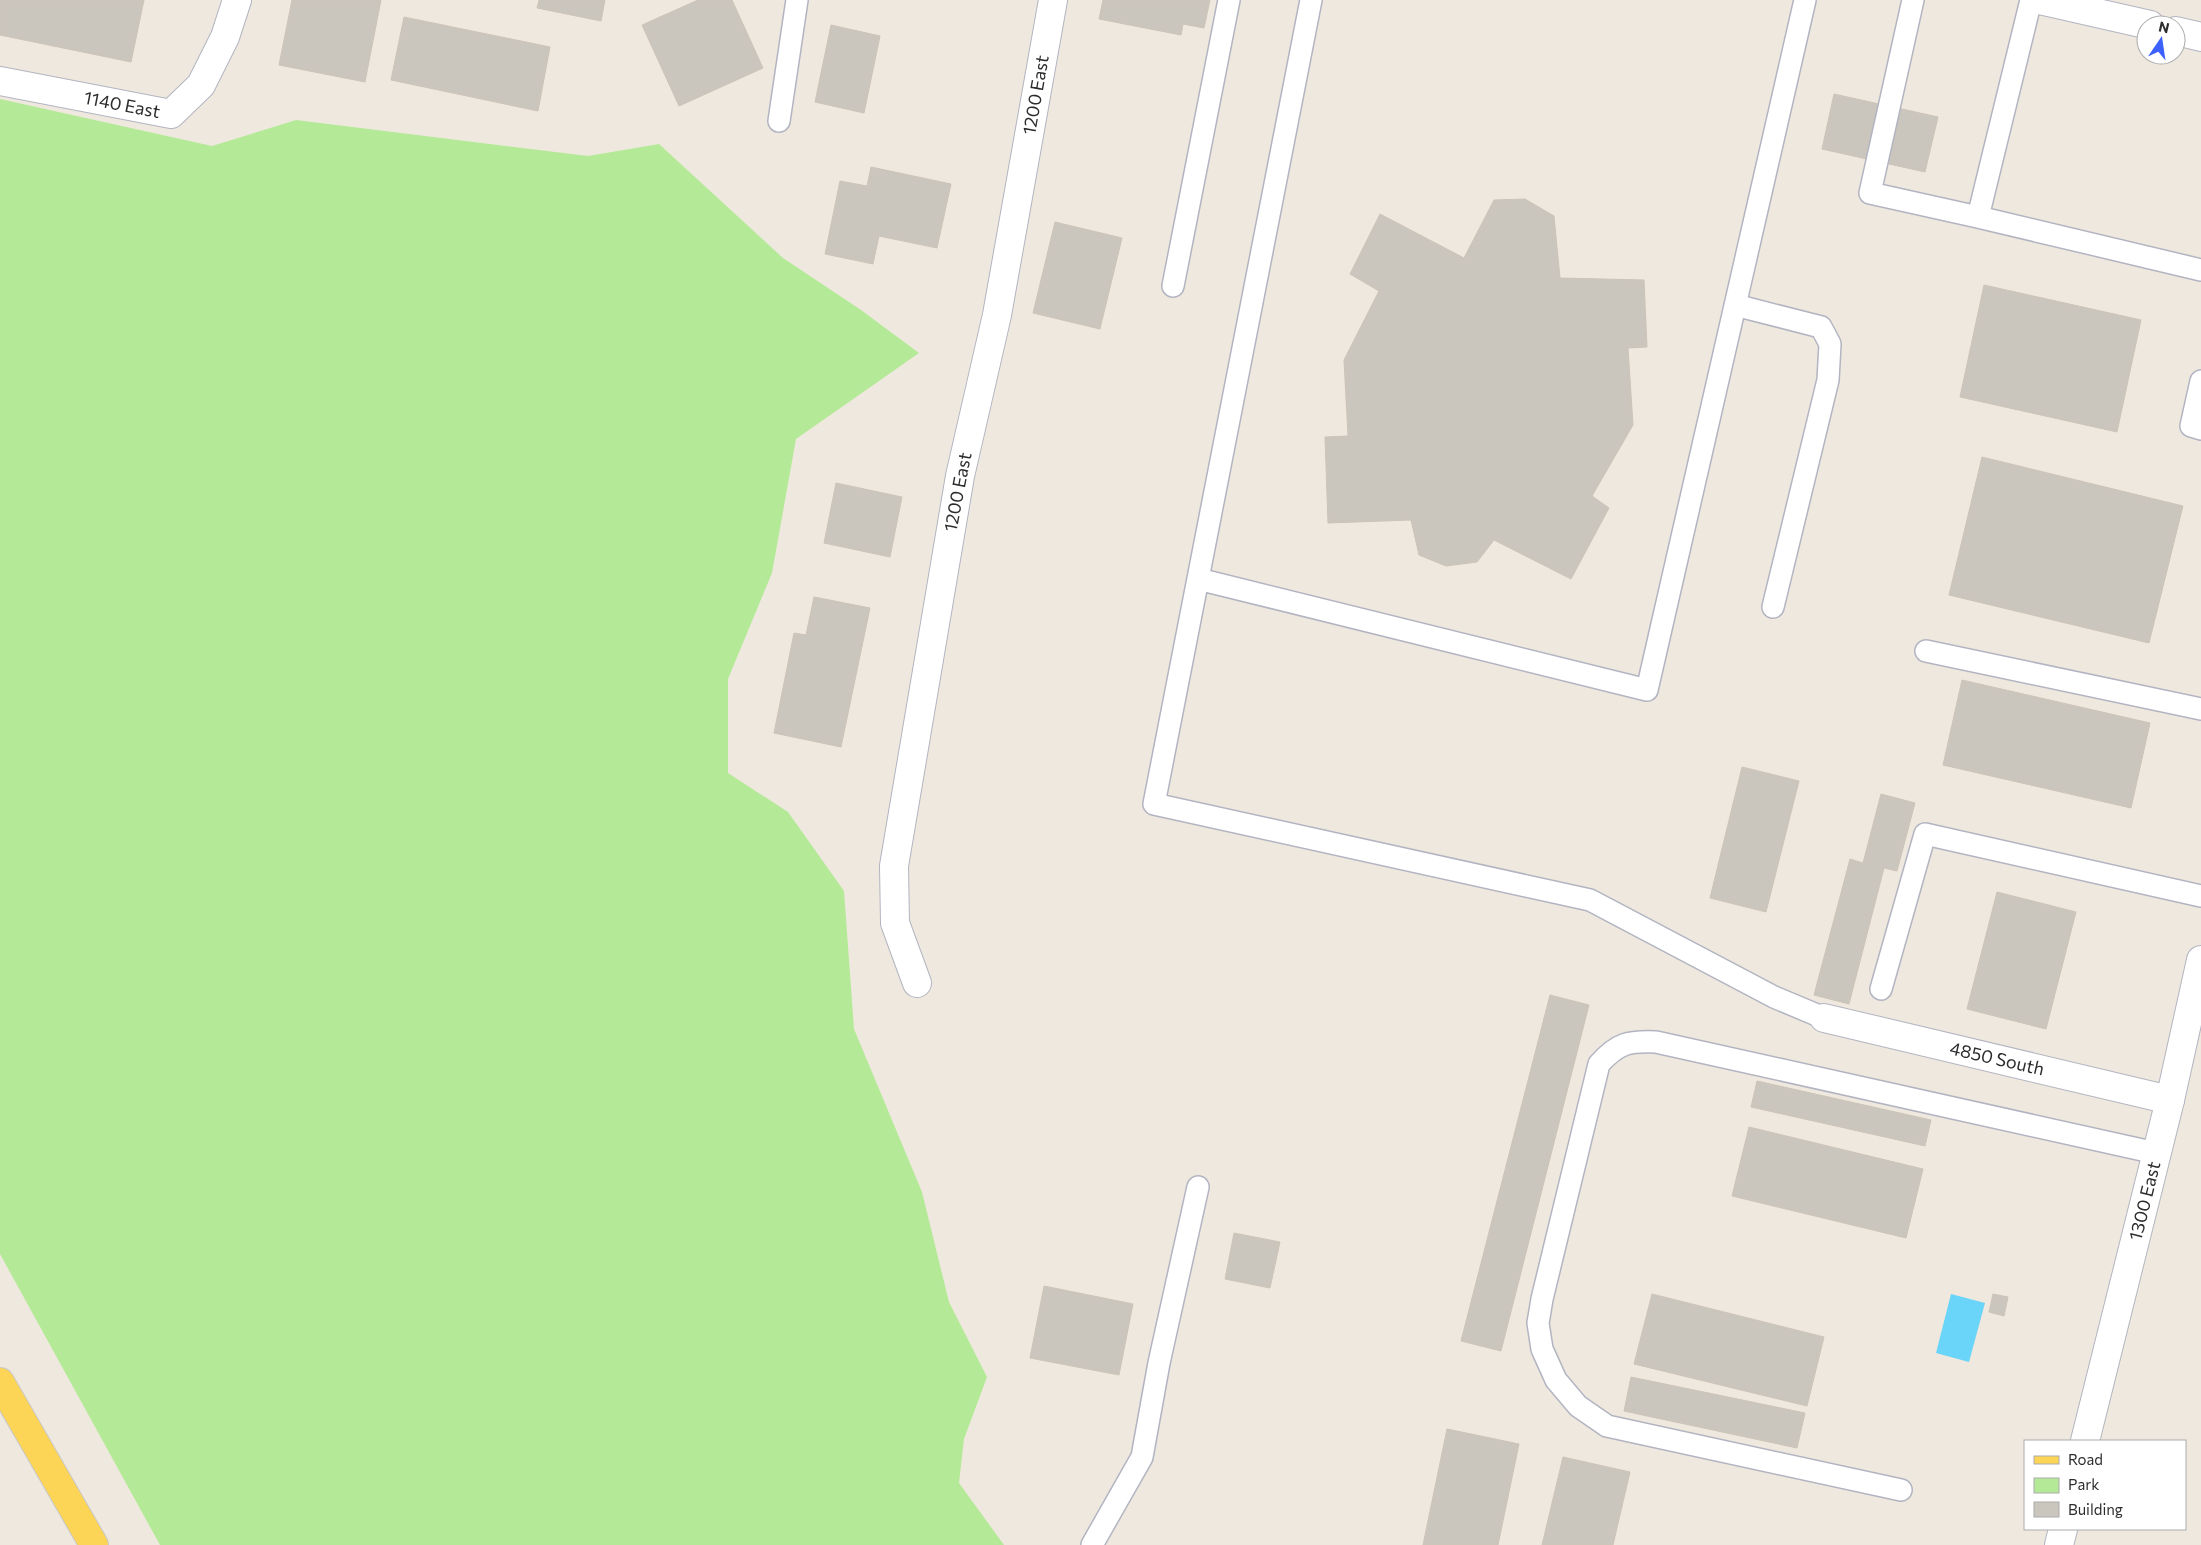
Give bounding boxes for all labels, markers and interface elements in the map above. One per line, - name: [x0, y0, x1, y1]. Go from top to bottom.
- north arrow: [2136, 15, 2186, 65]
- text: N: [2157, 17, 2171, 36]
- street label: 1200 East: [1017, 53, 1053, 136]
- street label: 1140 East: [82, 86, 162, 122]
- street label: 1200 East: [939, 450, 975, 533]
- street label: 4850 South: [1948, 1036, 2047, 1080]
- street label: 1300 East: [2124, 1159, 2164, 1242]
- legend: [2024, 1440, 2186, 1530]
- text: Road: [2068, 1450, 2103, 1468]
- text: Park: [2068, 1475, 2099, 1493]
- text: Building: [2068, 1500, 2123, 1518]

